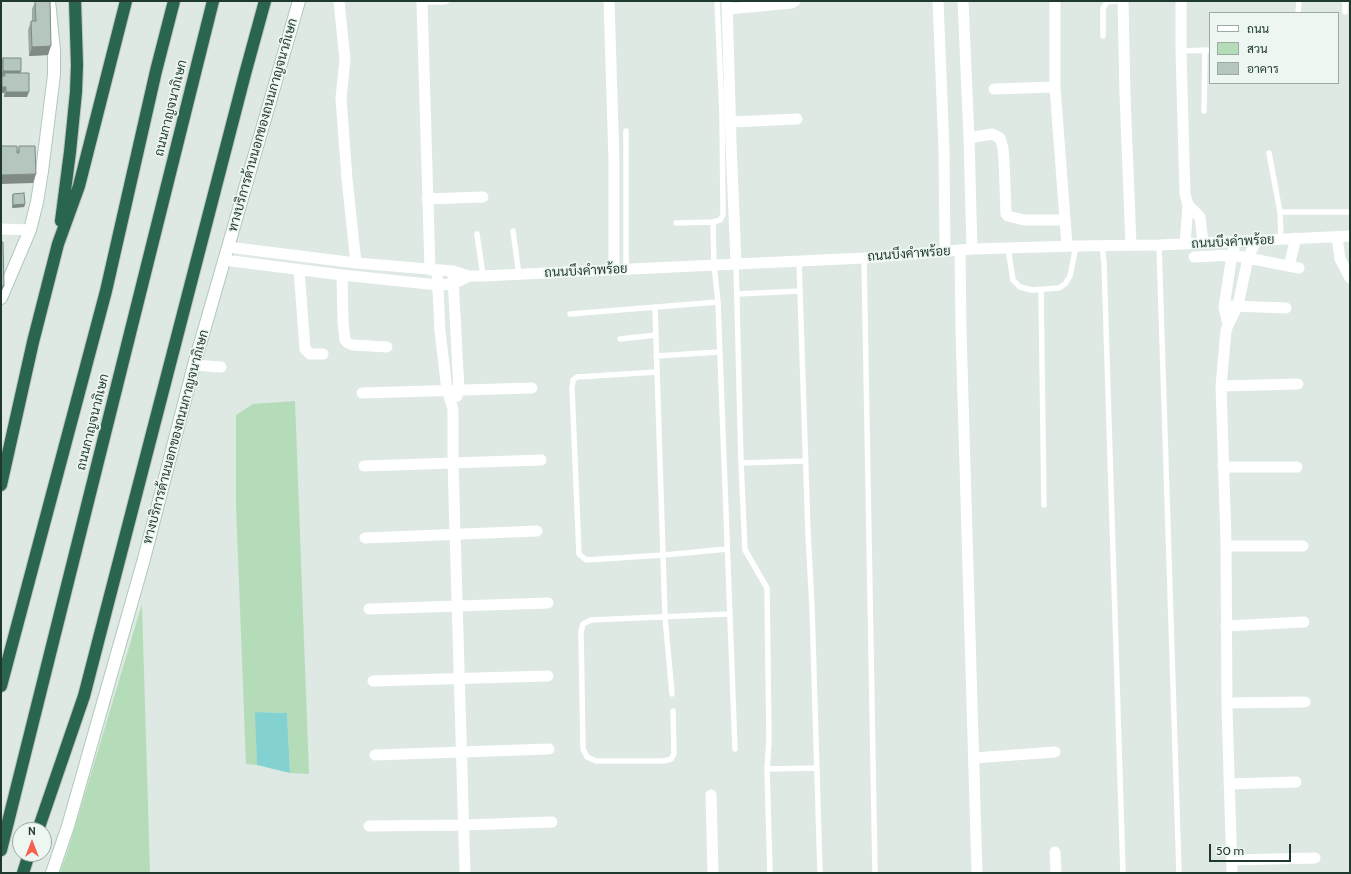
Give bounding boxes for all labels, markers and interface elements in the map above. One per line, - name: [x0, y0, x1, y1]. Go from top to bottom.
- legend: [1209, 12, 1339, 84]
- street label: ทางบริการด้านนอกของถนนกาญจนาภิเษก: [225, 16, 301, 234]
- text: ถนน: [1247, 21, 1269, 36]
- text: สวน: [1247, 41, 1268, 56]
- street label: ถนนกาญจนาภิเษก: [151, 58, 191, 158]
- text: อาคาร: [1247, 61, 1279, 76]
- street label: ถนนบึงคำพร้อย: [1191, 232, 1275, 252]
- street label: ถนนบึงคำพร้อย: [867, 243, 951, 265]
- street label: ถนนบึงคำพร้อย: [544, 261, 628, 281]
- street label: ทางบริการด้านนอกของถนนกาญจนาภิเษก: [140, 328, 212, 546]
- street label: ถนนกาญจนาภิเษก: [73, 372, 113, 472]
- north arrow: [12, 822, 52, 862]
- text: N: [28, 824, 36, 838]
- scale bar: [1211, 836, 1293, 862]
- text: 50 m: [1216, 843, 1244, 858]

